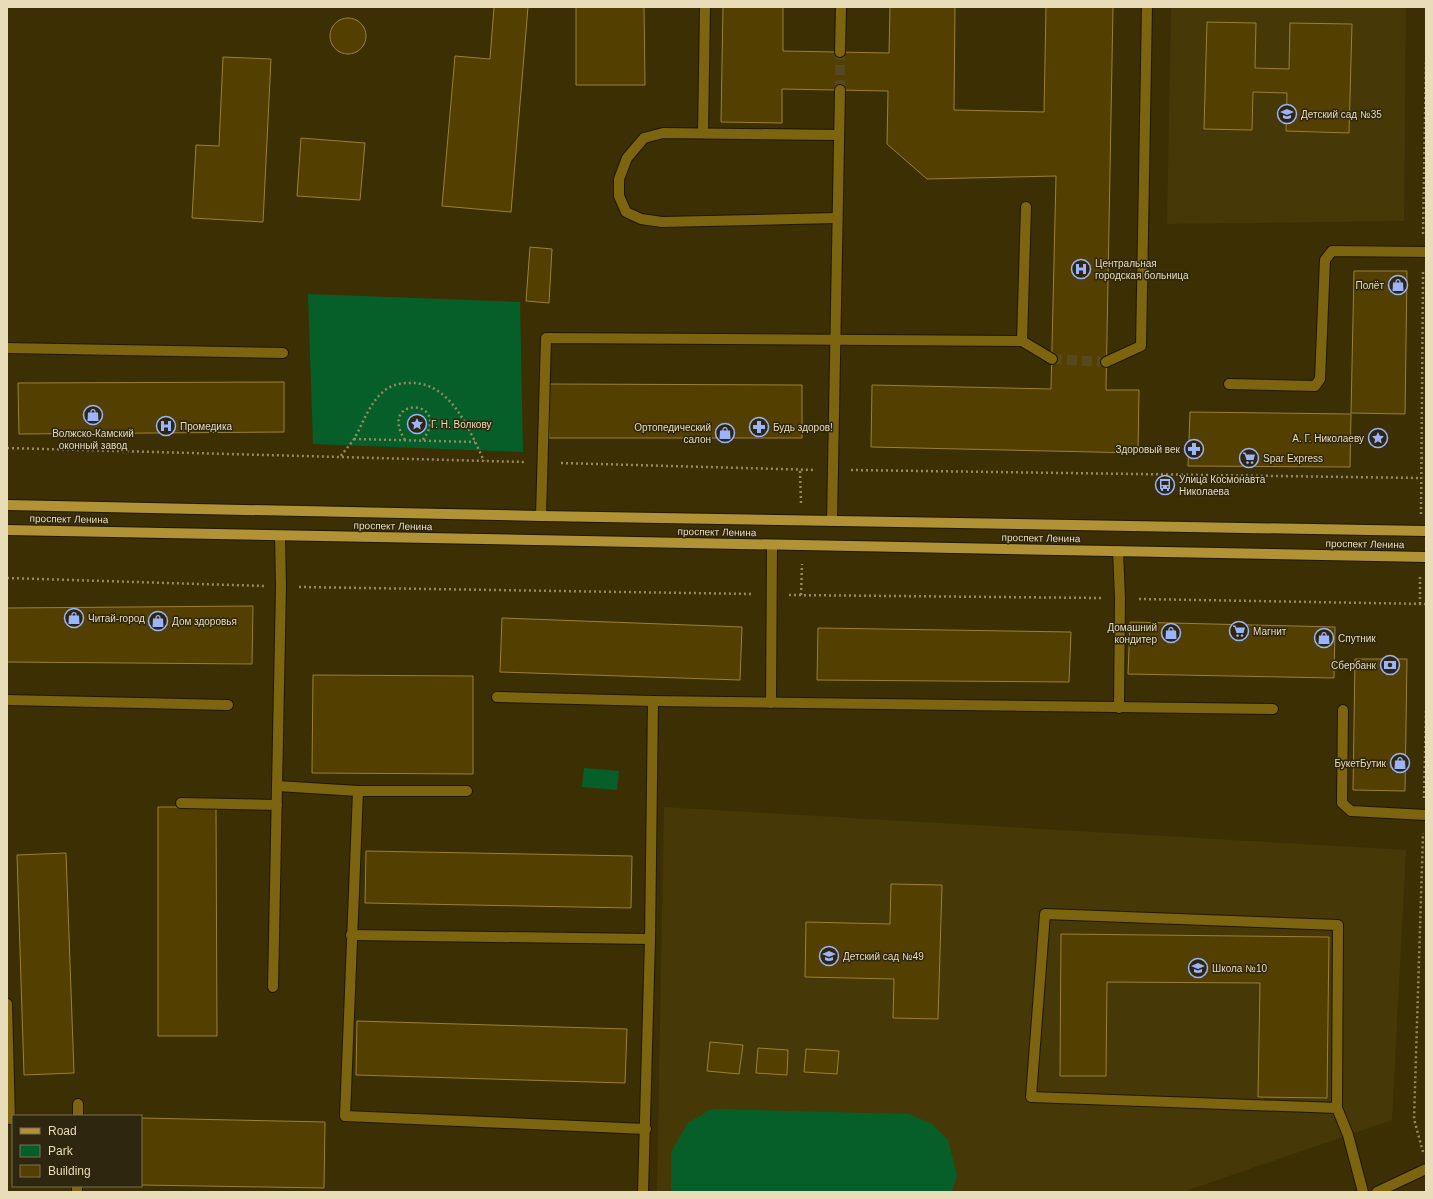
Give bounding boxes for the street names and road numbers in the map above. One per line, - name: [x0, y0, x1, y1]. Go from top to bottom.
- street label: проспект Ленина: [30, 513, 109, 525]
- street label: проспект Ленина: [354, 520, 433, 532]
- street label: проспект Ленина: [678, 526, 757, 538]
- street label: проспект Ленина: [1002, 532, 1081, 544]
- street label: проспект Ленина: [1326, 538, 1405, 550]

